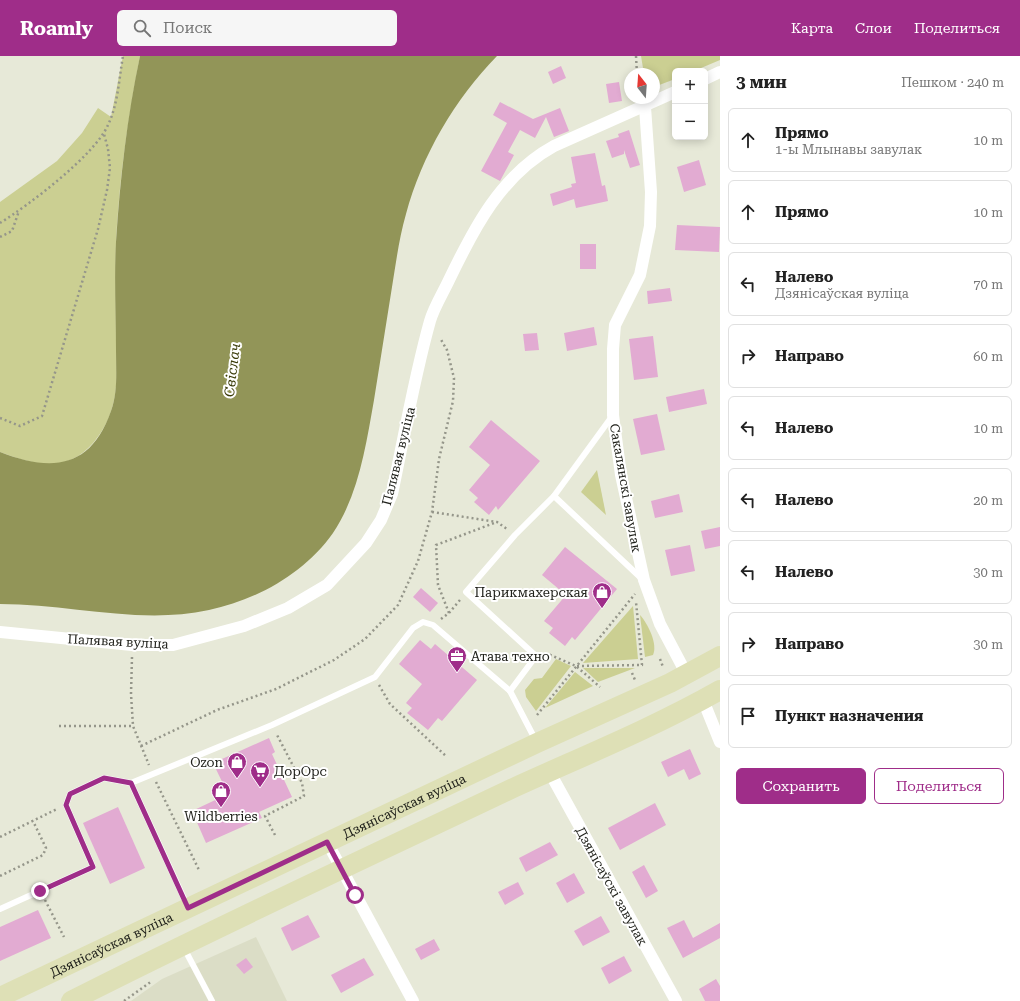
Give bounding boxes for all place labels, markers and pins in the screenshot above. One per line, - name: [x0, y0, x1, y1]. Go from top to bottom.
- shop icon: Парикмахерская: [591, 581, 613, 609]
- place label: Парикмахерская: [475, 585, 588, 600]
- office icon: Атава техно: [446, 645, 468, 673]
- place label: Атава техно: [471, 649, 550, 664]
- shop icon: Ozon: [226, 751, 248, 779]
- place label: Ozon: [190, 755, 224, 770]
- supermarket icon: ДорОрс: [249, 760, 271, 788]
- place label: ДорОрс: [274, 764, 327, 779]
- shop icon: Wildberries: [210, 780, 232, 808]
- place label: Wildberries: [184, 809, 258, 824]

